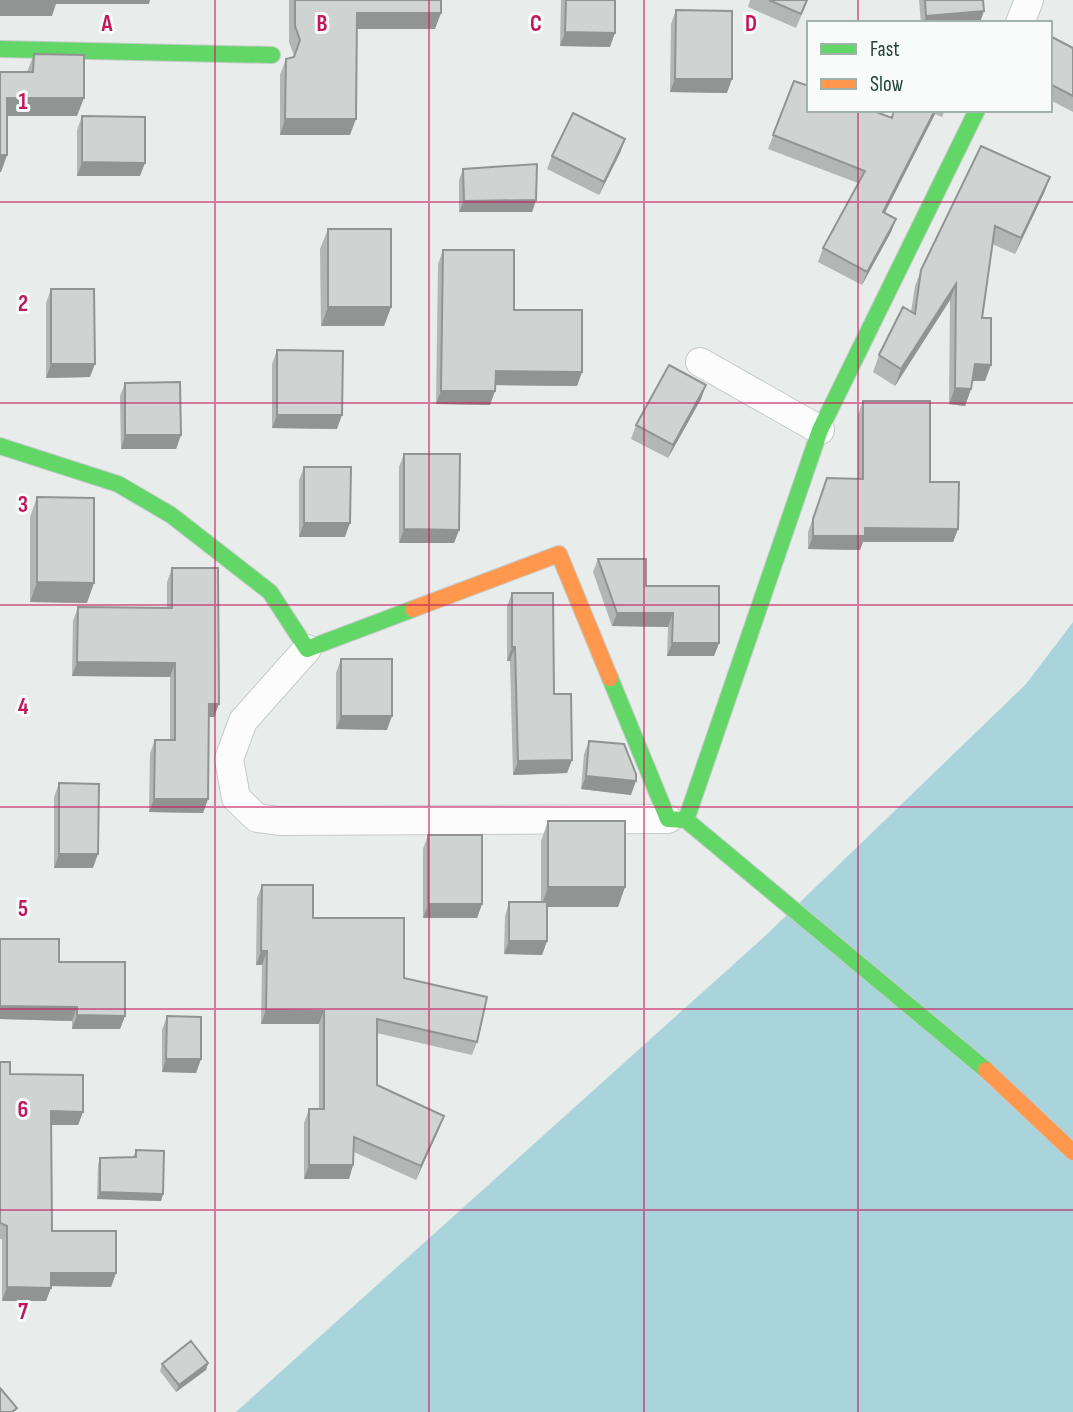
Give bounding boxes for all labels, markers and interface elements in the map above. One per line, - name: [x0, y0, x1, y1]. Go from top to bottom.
- text: A: [101, 10, 114, 38]
- text: B: [317, 10, 328, 38]
- text: C: [530, 10, 542, 38]
- text: D: [745, 10, 757, 38]
- legend: [807, 21, 1052, 112]
- text: Fast: [870, 37, 900, 62]
- text: Slow: [870, 72, 904, 97]
- text: 1: [18, 88, 28, 116]
- text: 2: [18, 290, 28, 318]
- text: 3: [18, 491, 28, 519]
- text: 4: [18, 693, 29, 721]
- text: 5: [18, 895, 28, 923]
- text: 6: [18, 1096, 28, 1124]
- text: 7: [18, 1298, 28, 1326]

